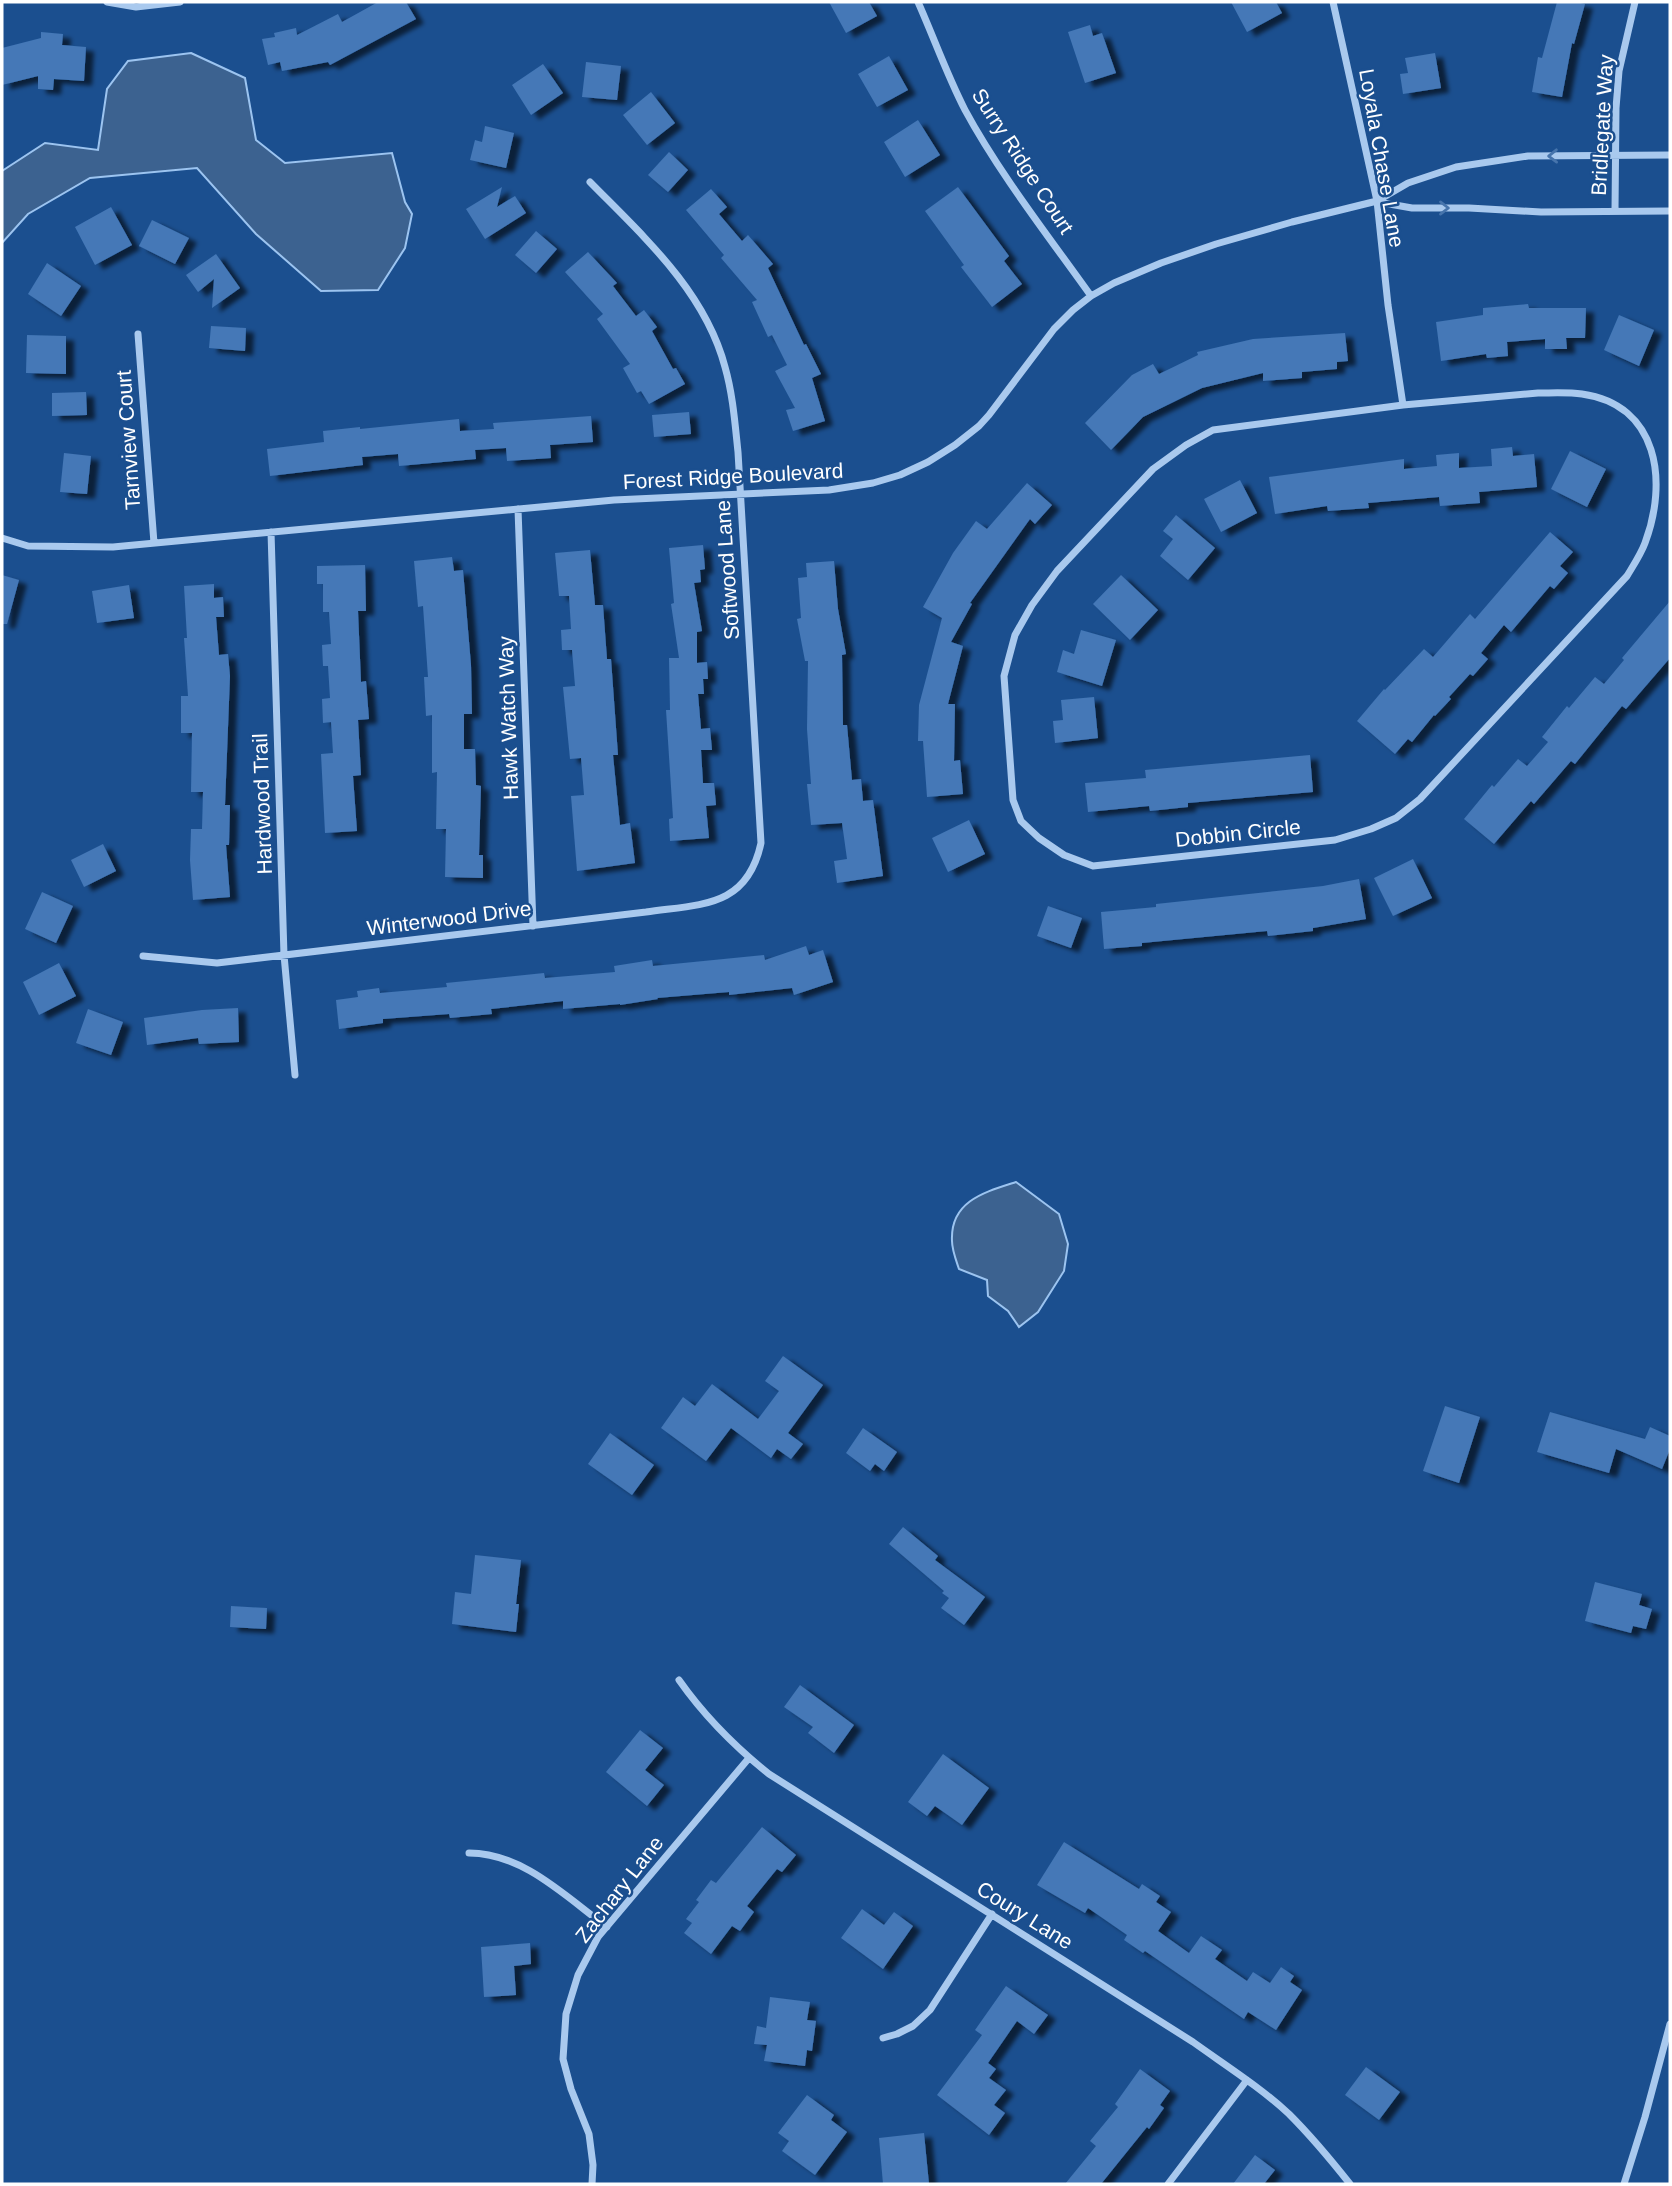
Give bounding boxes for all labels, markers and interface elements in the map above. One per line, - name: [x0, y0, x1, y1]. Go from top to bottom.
- street label: Bridlegate Way: [1587, 53, 1617, 196]
- street label: Loyala Chase Lane: [1355, 67, 1409, 249]
- street label: Surry Ridge Court: [968, 84, 1079, 238]
- one-way arrow: [1547, 148, 1558, 164]
- one-way arrow: [1440, 200, 1450, 216]
- street label: Tarnview Court: [112, 369, 144, 511]
- street label: Forest Ridge Boulevard: [622, 459, 844, 493]
- street label: Softwood Lane: [711, 499, 743, 641]
- street label: Hawk Watch Way: [494, 635, 522, 800]
- street label: Hardwood Trail: [248, 733, 276, 875]
- street label: Dobbin Circle: [1174, 815, 1302, 851]
- street label: Winterwood Drive: [365, 896, 533, 940]
- street label: Zachary Lane: [570, 1831, 668, 1947]
- street label: Coury Lane: [973, 1876, 1077, 1954]

